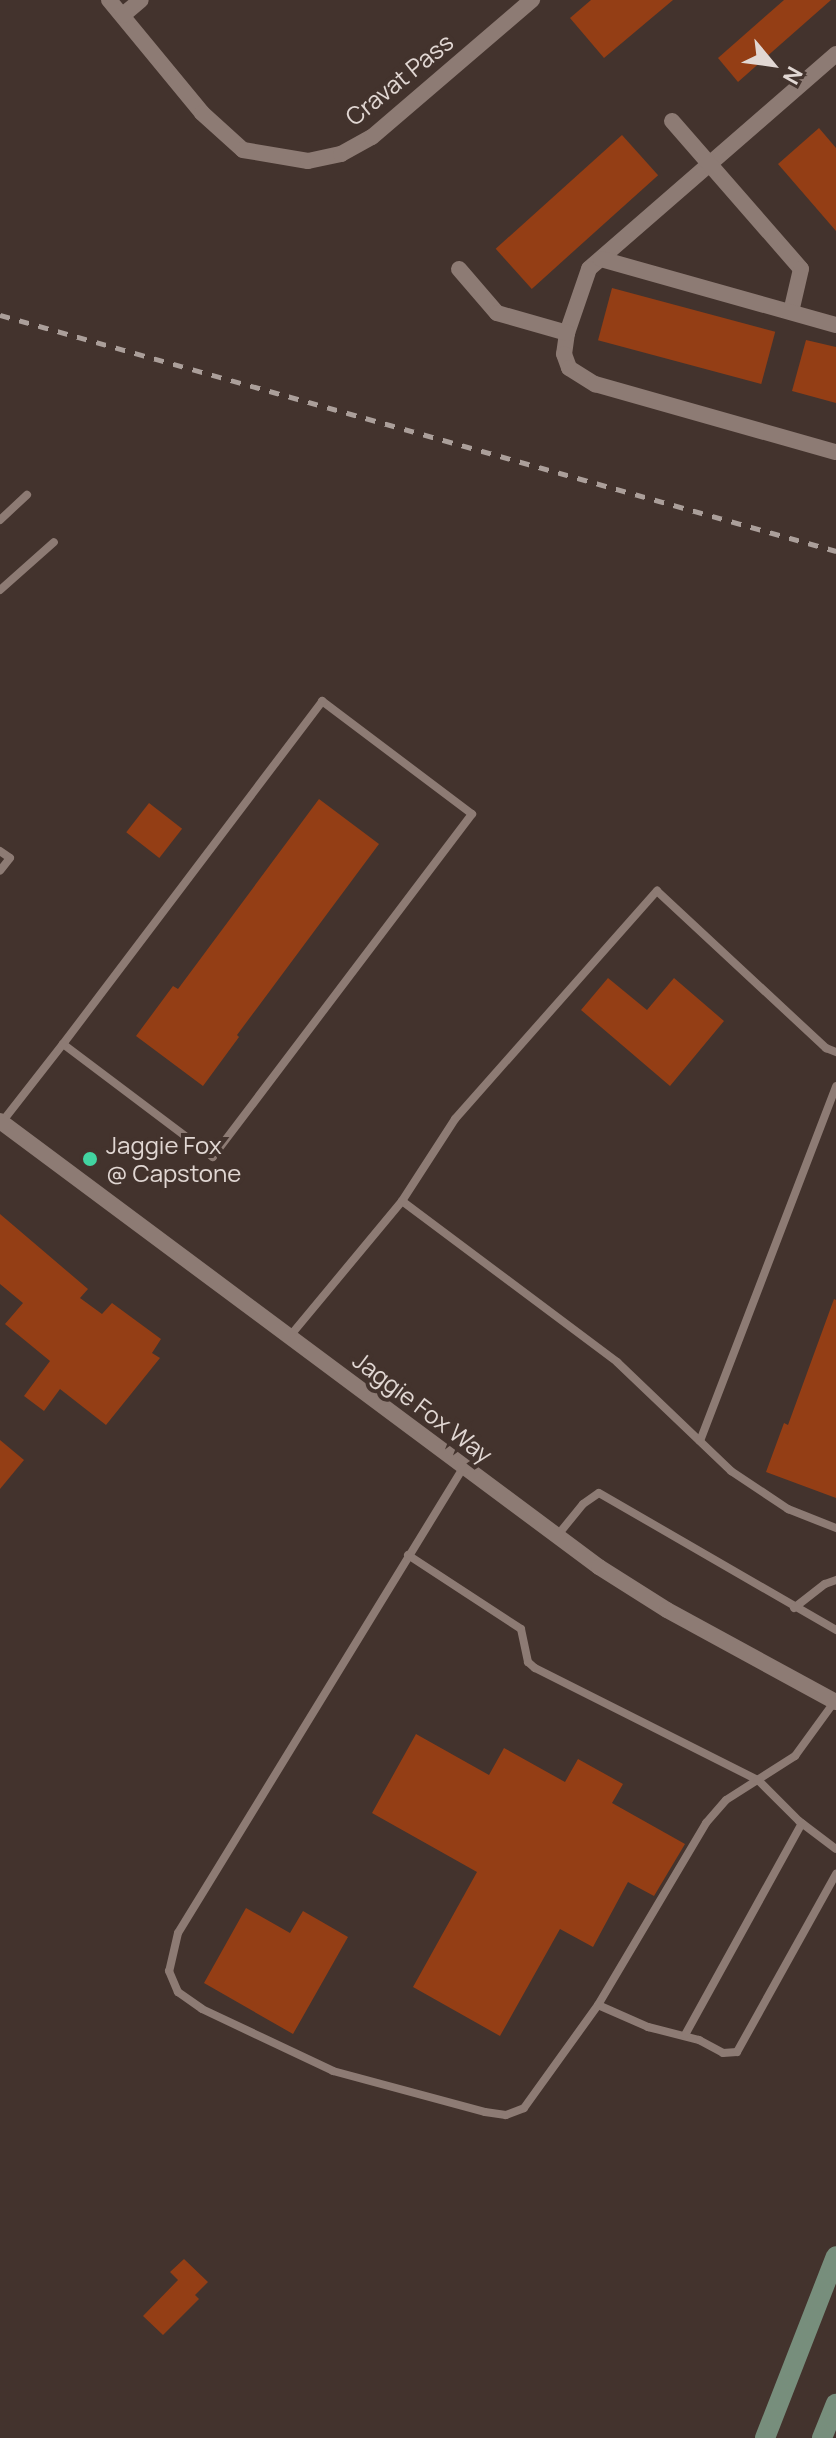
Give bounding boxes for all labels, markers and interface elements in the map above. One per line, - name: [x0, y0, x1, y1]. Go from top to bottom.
- north arrow: [732, 24, 812, 104]
- street label: Cravat Pass: [339, 27, 459, 131]
- text: N: [776, 61, 810, 90]
- place label: Jaggie Fox @ Capstone: [106, 1131, 241, 1187]
- marker: Jaggie Fox @ Capstone: [81, 1150, 99, 1168]
- street label: Jaggie Fox Way: [348, 1345, 498, 1469]

